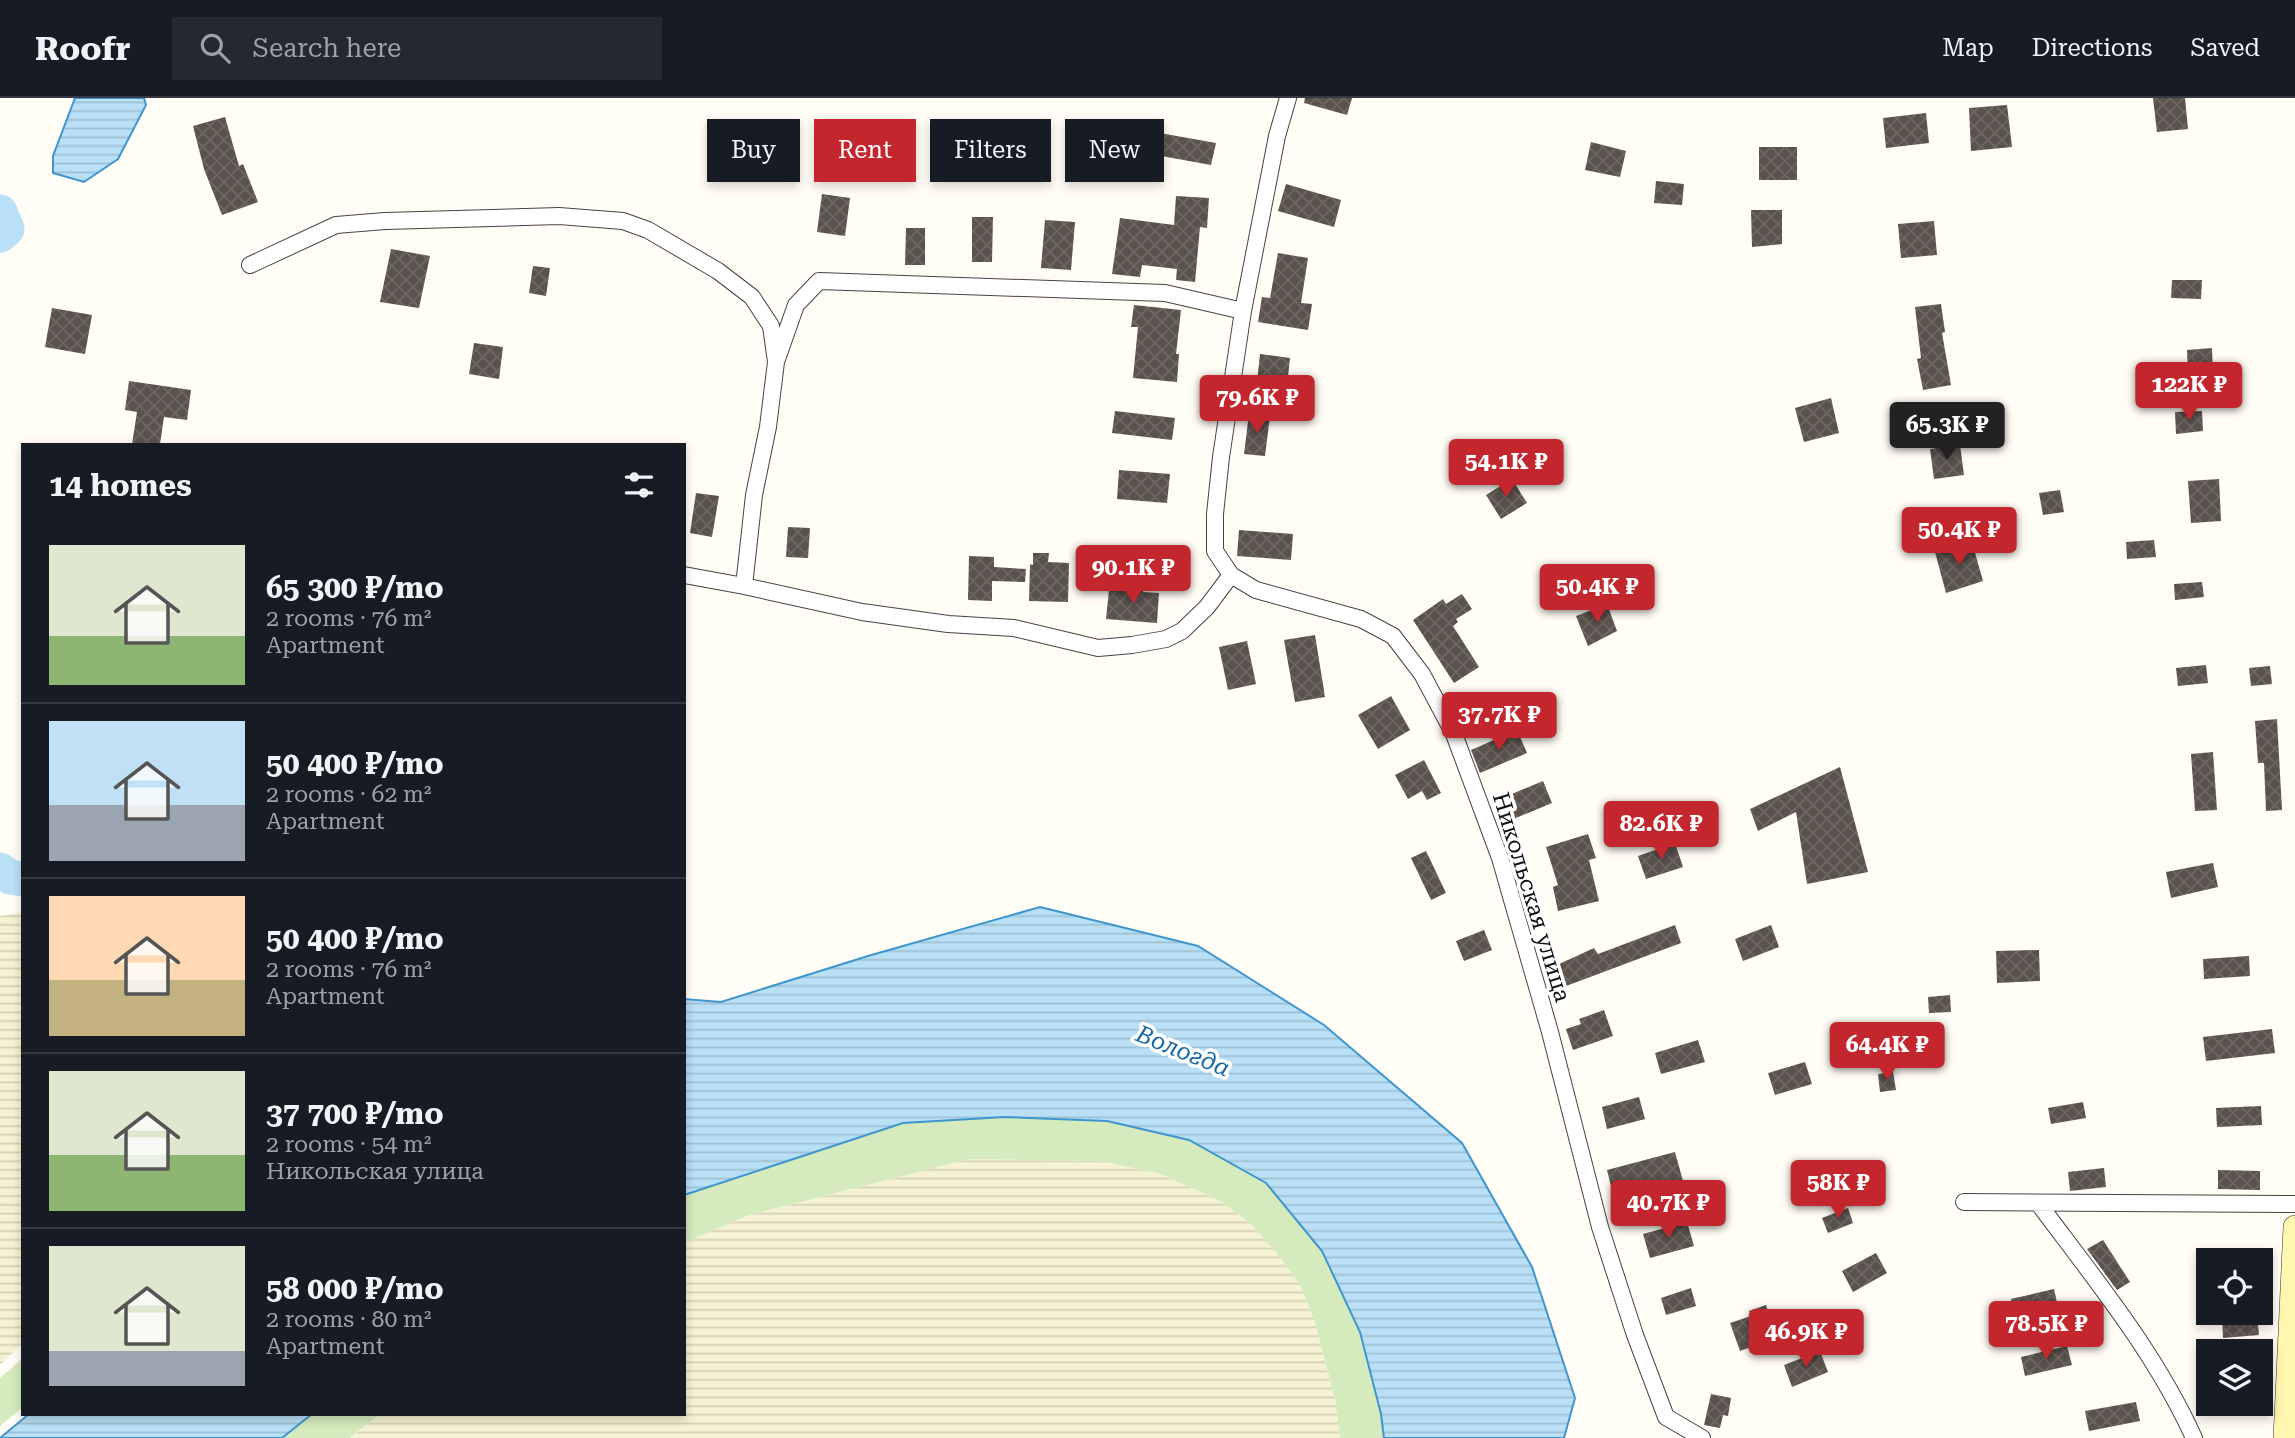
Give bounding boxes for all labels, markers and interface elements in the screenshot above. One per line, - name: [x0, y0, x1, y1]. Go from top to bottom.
- search box: [172, 17, 662, 80]
- text: Roofr: [35, 29, 130, 68]
- icon: search: [196, 29, 234, 67]
- text: Search here: [252, 33, 401, 63]
- text: Map: [1942, 34, 1994, 62]
- text: Directions: [2032, 34, 2152, 62]
- text: Saved: [2190, 34, 2260, 62]
- chip: Buy: [707, 119, 800, 182]
- chip: Rent: [814, 119, 916, 182]
- chip: Filters: [930, 119, 1051, 182]
- chip: New: [1065, 119, 1164, 182]
- pin: 122K ₽: [2132, 362, 2246, 422]
- text: 122K ₽: [2151, 371, 2227, 398]
- pin: 79.6K ₽: [1192, 376, 1322, 435]
- text: 79.6K ₽: [1216, 384, 1298, 411]
- pin: 65.3K ₽: [1882, 402, 2012, 462]
- text: 65.3K ₽: [1906, 411, 1988, 438]
- pin: 54.1K ₽: [1441, 440, 1571, 499]
- text: 54.1K ₽: [1465, 448, 1547, 475]
- icon: filters: [620, 466, 658, 504]
- text: 14 homes: [49, 468, 192, 503]
- pin: 50.4K ₽: [1894, 508, 2024, 567]
- text: 50.4K ₽: [1918, 516, 2000, 543]
- pin: 90.1K ₽: [1068, 546, 1198, 605]
- text: 90.1K ₽: [1092, 554, 1174, 581]
- pin: 50.4K ₽: [1532, 564, 1662, 624]
- text: 65 300 ₽/mo: [266, 570, 444, 605]
- icon: home: [105, 573, 189, 657]
- text: 50.4K ₽: [1556, 573, 1638, 600]
- text: 2 rooms · 76 m²: [266, 605, 432, 632]
- text: Apartment: [266, 632, 385, 659]
- pin: 37.7K ₽: [1434, 692, 1564, 752]
- text: 37.7K ₽: [1458, 701, 1540, 728]
- text: 50 400 ₽/mo: [266, 746, 444, 781]
- icon: home: [105, 749, 189, 833]
- text: 2 rooms · 62 m²: [266, 781, 432, 808]
- street label: Никольская улица: [1487, 789, 1576, 1006]
- pin: 82.6K ₽: [1596, 802, 1726, 861]
- text: Apartment: [266, 808, 385, 835]
- text: 82.6K ₽: [1620, 810, 1702, 837]
- text: 50 400 ₽/mo: [266, 921, 444, 956]
- icon: home: [105, 924, 189, 1008]
- text: 2 rooms · 76 m²: [266, 956, 432, 983]
- text: Apartment: [266, 983, 385, 1010]
- water label: Вологда: [1131, 1019, 1234, 1082]
- pin: 64.4K ₽: [1822, 1023, 1952, 1082]
- text: 64.4K ₽: [1846, 1031, 1928, 1058]
- text: 37 700 ₽/mo: [266, 1096, 444, 1131]
- icon: home: [105, 1099, 189, 1183]
- text: 2 rooms · 54 m²: [266, 1131, 432, 1158]
- text: Никольская улица: [266, 1158, 484, 1185]
- pin: 58K ₽: [1789, 1160, 1887, 1220]
- text: 58K ₽: [1807, 1169, 1869, 1196]
- pin: 40.7K ₽: [1603, 1180, 1733, 1240]
- text: 40.7K ₽: [1627, 1189, 1709, 1216]
- map controls: [2196, 1248, 2273, 1416]
- button: locate: [2196, 1248, 2273, 1325]
- text: 58 000 ₽/mo: [266, 1271, 444, 1306]
- icon: home: [105, 1274, 189, 1358]
- pin: 78.5K ₽: [1981, 1302, 2111, 1361]
- text: 2 rooms · 80 m²: [266, 1306, 432, 1333]
- pin: 46.9K ₽: [1741, 1310, 1871, 1369]
- text: 78.5K ₽: [2005, 1310, 2087, 1337]
- text: 46.9K ₽: [1765, 1318, 1847, 1345]
- text: Apartment: [266, 1333, 385, 1360]
- button: layers: [2196, 1339, 2273, 1416]

